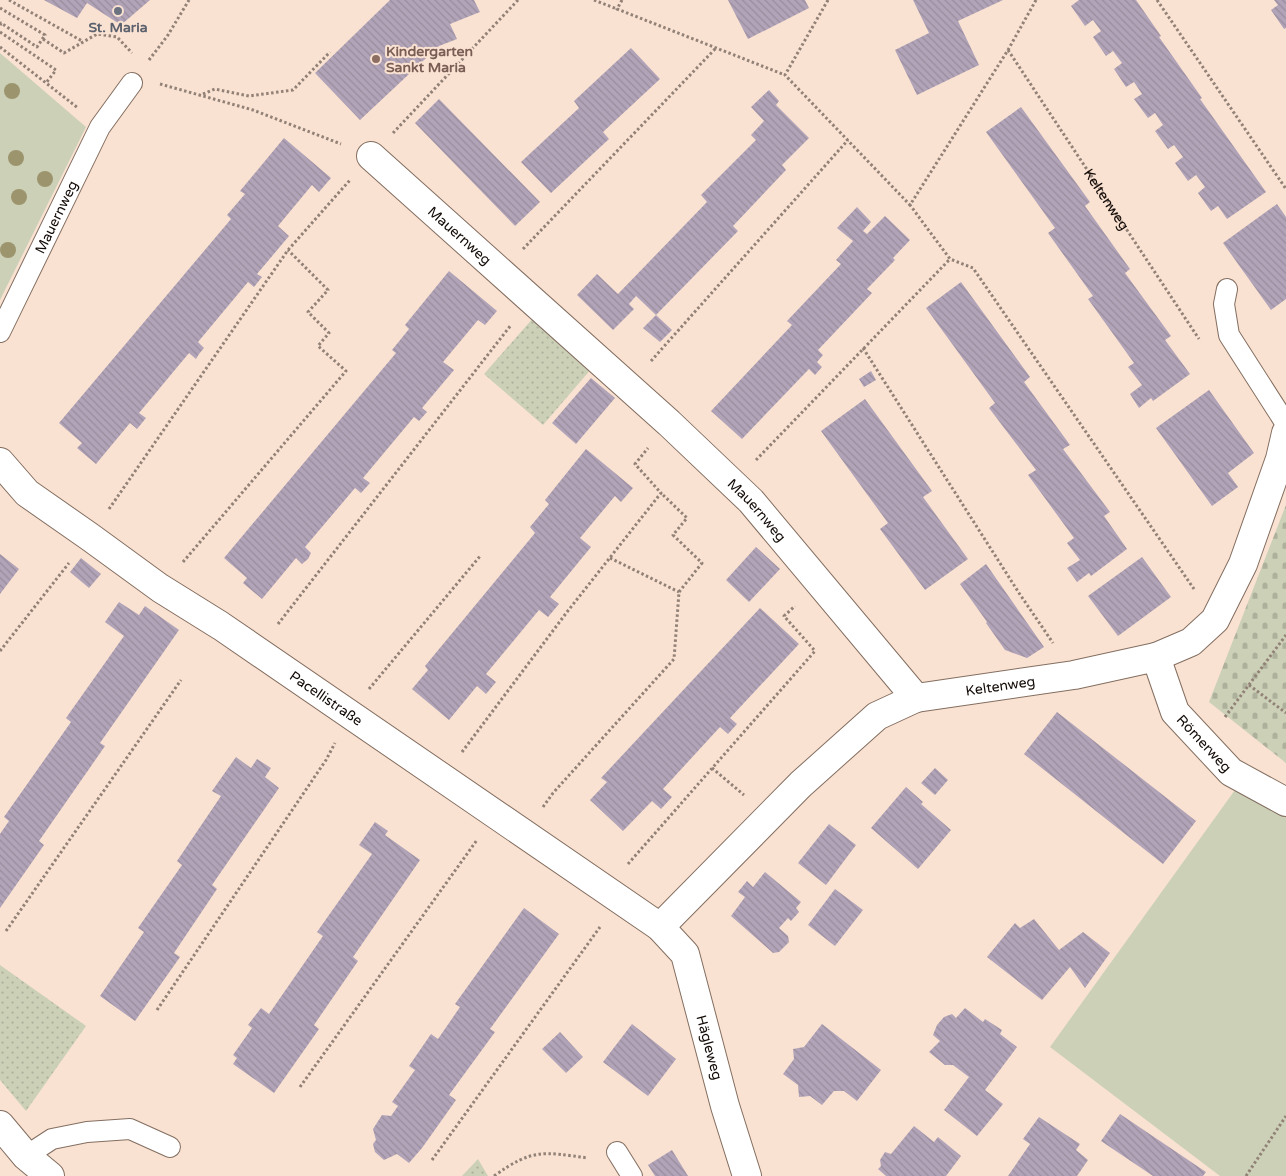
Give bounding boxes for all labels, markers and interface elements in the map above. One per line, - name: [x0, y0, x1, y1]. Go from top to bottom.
- marker: St. Maria: [112, 5, 124, 17]
- place label: St. Maria: [88, 19, 148, 36]
- place label: Kindergarten Sankt Maria: [386, 43, 473, 76]
- marker: Kindergarten Sankt Maria: [370, 53, 382, 65]
- street label: Keltenweg: [1080, 165, 1133, 233]
- street label: Mauernweg: [31, 178, 81, 256]
- street label: Mauernweg: [424, 203, 495, 268]
- street label: Mauernweg: [724, 475, 790, 545]
- street label: Pacellistraße: [287, 667, 366, 729]
- street label: Keltenweg: [964, 672, 1036, 699]
- street label: Römerweg: [1173, 711, 1235, 776]
- street label: Hägleweg: [693, 1013, 726, 1082]

